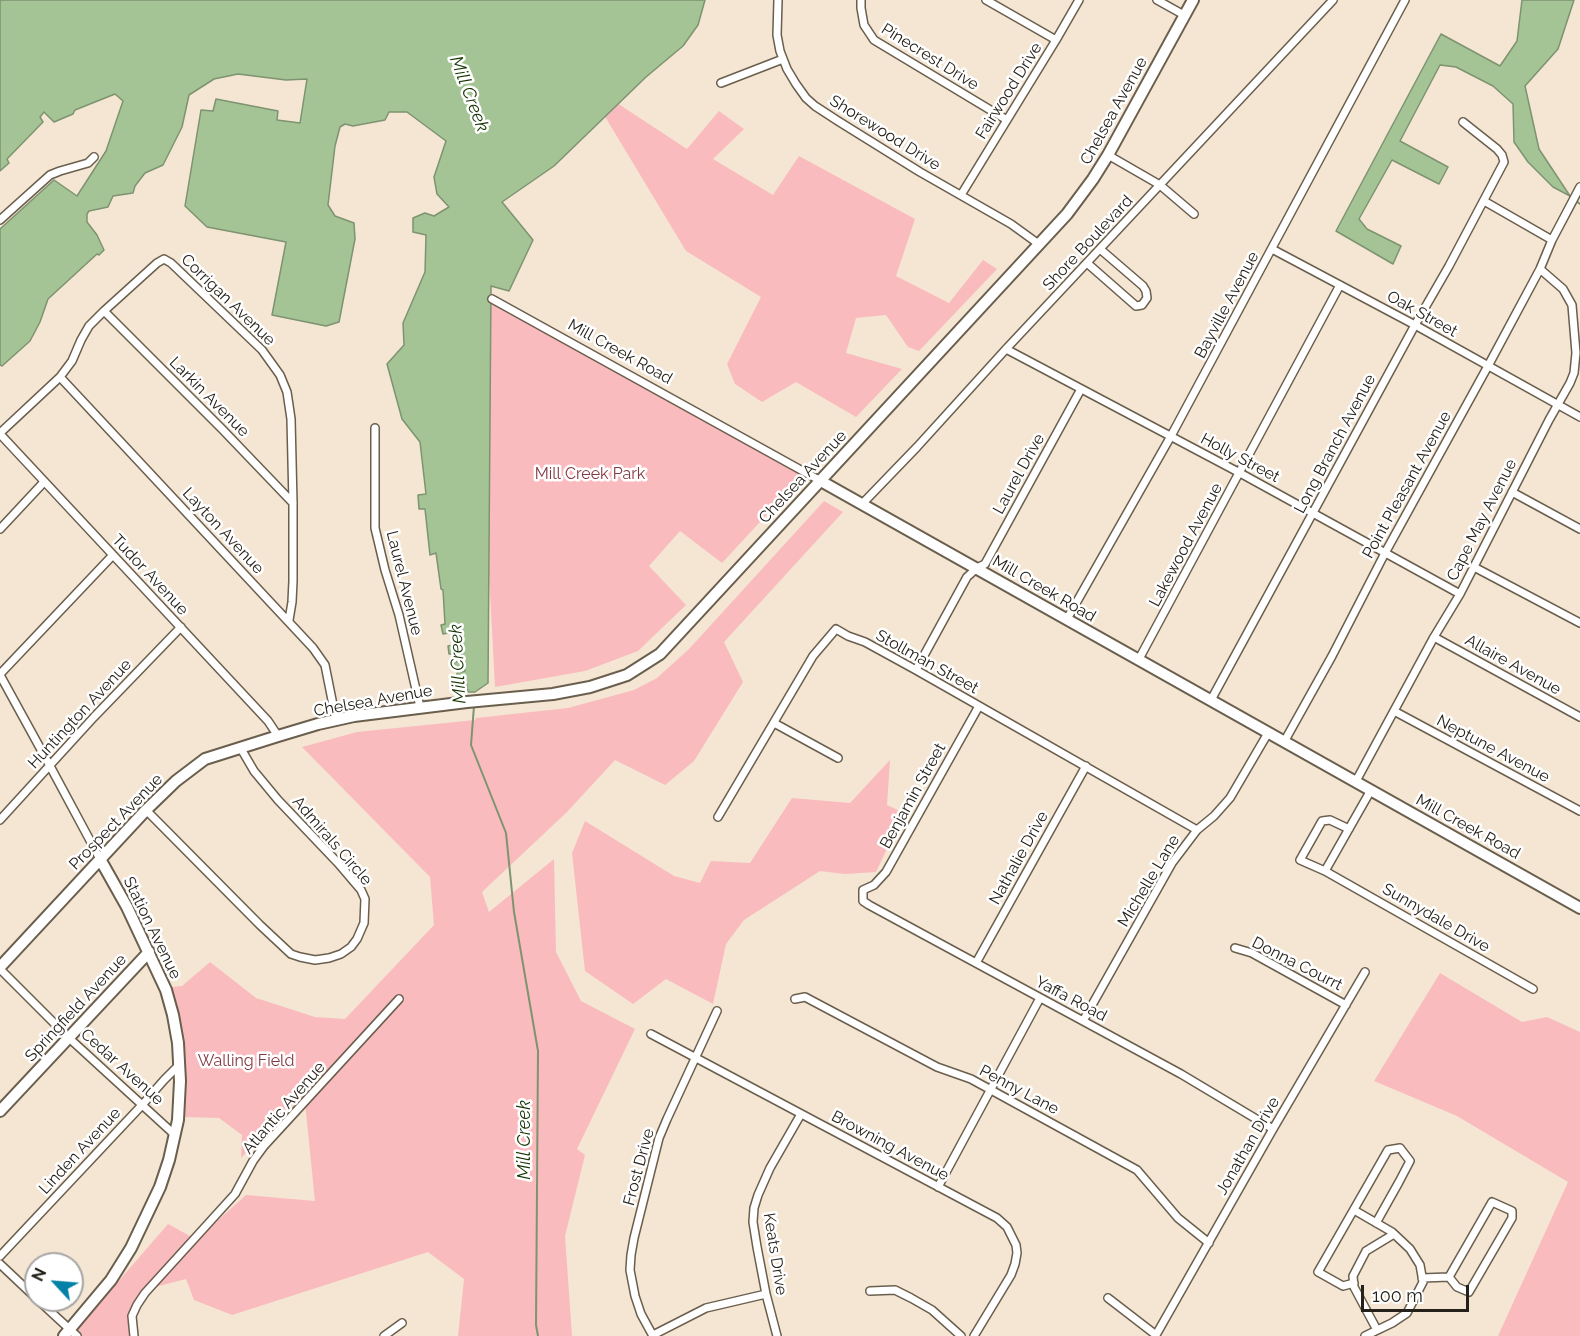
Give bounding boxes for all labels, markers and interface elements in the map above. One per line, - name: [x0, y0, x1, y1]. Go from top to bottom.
- street label: Pinecrest Drive: [878, 19, 982, 95]
- street label: Fairwood Drive: [972, 39, 1046, 143]
- water label: Mill Creek: [445, 53, 493, 135]
- street label: Chelsea Avenue: [1076, 54, 1152, 168]
- street label: Shorewood Drive: [826, 91, 944, 175]
- street label: Shore Boulevard: [1039, 191, 1137, 295]
- street label: Bayville Avenue: [1191, 248, 1263, 362]
- street label: Corrigan Avenue: [177, 250, 279, 350]
- street label: Oak Street: [1383, 287, 1461, 341]
- street label: Mill Creek Road: [564, 315, 676, 389]
- street label: Larkin Avenue: [165, 353, 253, 441]
- street label: Long Branch Avenue: [1290, 371, 1380, 517]
- street label: Point Pleasant Avenue: [1359, 408, 1455, 562]
- street label: Chelsea Avenue: [755, 427, 851, 527]
- street label: Holly Street: [1197, 429, 1283, 487]
- street label: Laurel Drive: [989, 430, 1049, 518]
- street label: Cape May Avenue: [1443, 456, 1521, 584]
- park label: Mill Creek Park: [535, 464, 645, 484]
- street label: Lakewood Avenue: [1145, 480, 1227, 610]
- street label: Layton Avenue: [178, 484, 268, 578]
- street label: Laurel Avenue: [382, 529, 426, 637]
- street label: Tudor Avenue: [108, 531, 192, 619]
- street label: Mill Creek Road: [989, 552, 1099, 626]
- water label: Mill Creek: [445, 624, 471, 704]
- street label: Stollman Street: [872, 626, 982, 698]
- street label: Allaire Avenue: [1462, 631, 1564, 699]
- street label: Huntington Avenue: [24, 655, 136, 773]
- street label: Chelsea Avenue: [312, 681, 434, 721]
- street label: Neptune Avenue: [1433, 711, 1553, 787]
- street label: Benjamin Street: [876, 740, 950, 852]
- street label: Prospect Avenue: [65, 770, 167, 874]
- street label: Mill Creek Road: [1412, 790, 1524, 864]
- street label: Admirals Circle: [288, 793, 376, 889]
- street label: Nathalie Drive: [985, 808, 1053, 908]
- street label: Michelle Lane: [1114, 831, 1184, 931]
- street label: Station Avenue: [119, 874, 185, 982]
- street label: Sunnydale Drive: [1379, 879, 1493, 957]
- street label: Donna Courrt: [1249, 933, 1345, 995]
- street label: Springfield Avenue: [21, 950, 131, 1066]
- street label: Yaffa Road: [1032, 972, 1110, 1026]
- street label: Cedar Avenue: [77, 1025, 167, 1109]
- park label: Walling Field: [198, 1051, 294, 1071]
- street label: Atlantic Avenue: [239, 1058, 329, 1158]
- street label: Penny Lane: [976, 1061, 1062, 1119]
- street label: Jonathan Drive: [1212, 1094, 1284, 1198]
- water label: Mill Creek: [514, 1100, 536, 1180]
- street label: Linden Avenue: [35, 1104, 125, 1198]
- street label: Browning Avenue: [828, 1107, 952, 1185]
- street label: Frost Drive: [619, 1126, 659, 1208]
- street label: Keats Drive: [759, 1211, 791, 1297]
- north arrow: [24, 1252, 84, 1312]
- text: N: [28, 1265, 50, 1284]
- scale bar: [1364, 1273, 1472, 1311]
- text: 100 m: [1372, 1285, 1423, 1306]

